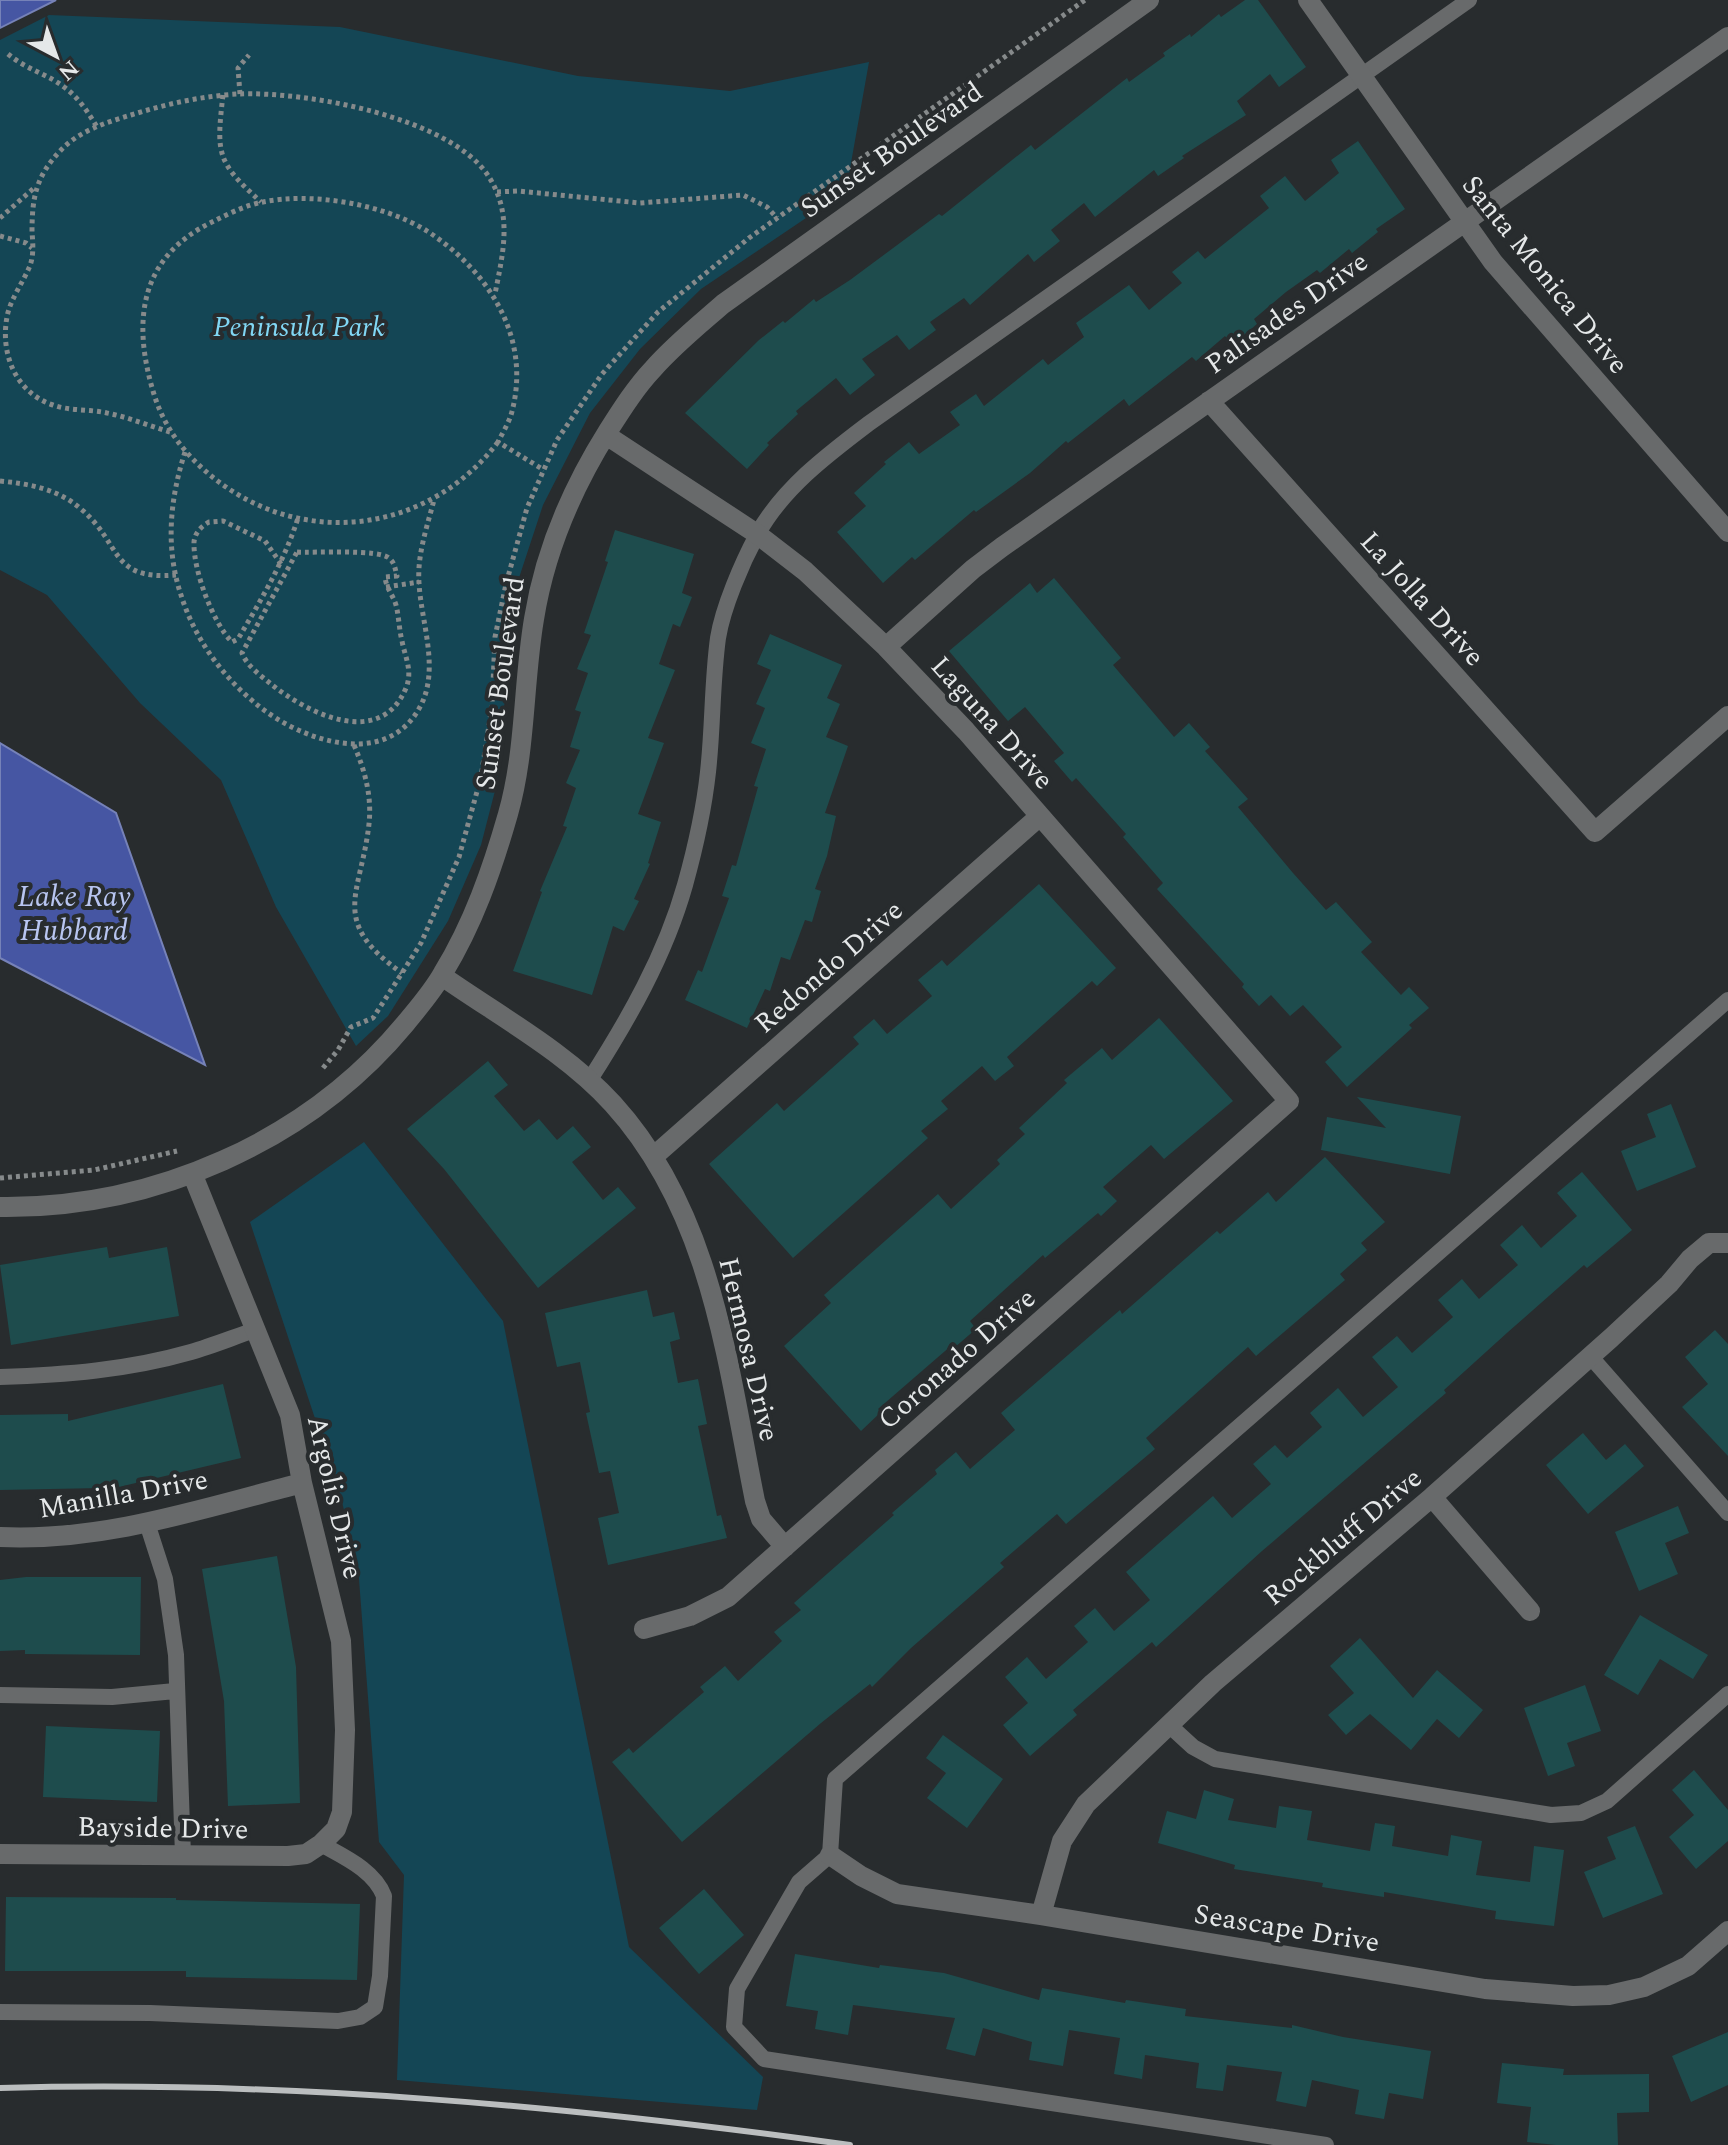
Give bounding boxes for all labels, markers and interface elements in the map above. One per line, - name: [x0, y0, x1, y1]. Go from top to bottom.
- north arrow: [16, 16, 96, 96]
- text: N: [51, 52, 86, 88]
- street label: Sunset Boulevard: [792, 71, 992, 229]
- street label: Santa Monica Drive: [1451, 166, 1639, 384]
- street label: Palisades Drive: [1196, 241, 1377, 385]
- park label: Peninsula Park: [213, 306, 385, 349]
- street label: La Jolla Drive: [1349, 522, 1495, 676]
- street label: Sunset Boulevard: [464, 574, 537, 792]
- street label: Laguna Drive: [920, 646, 1064, 800]
- water label: Lake Ray Hubbard: [17, 874, 131, 954]
- street label: Redondo Drive: [745, 890, 913, 1044]
- street label: Hermosa Drive: [706, 1253, 791, 1446]
- street label: Coronado Drive: [868, 1278, 1046, 1440]
- street label: Argolis Drive: [295, 1411, 374, 1583]
- street label: Rockbluff Drive: [1254, 1457, 1432, 1617]
- street label: Manilla Drive: [35, 1458, 211, 1531]
- street label: Bayside Drive: [77, 1806, 249, 1851]
- street label: Seascape Drive: [1191, 1893, 1383, 1964]

